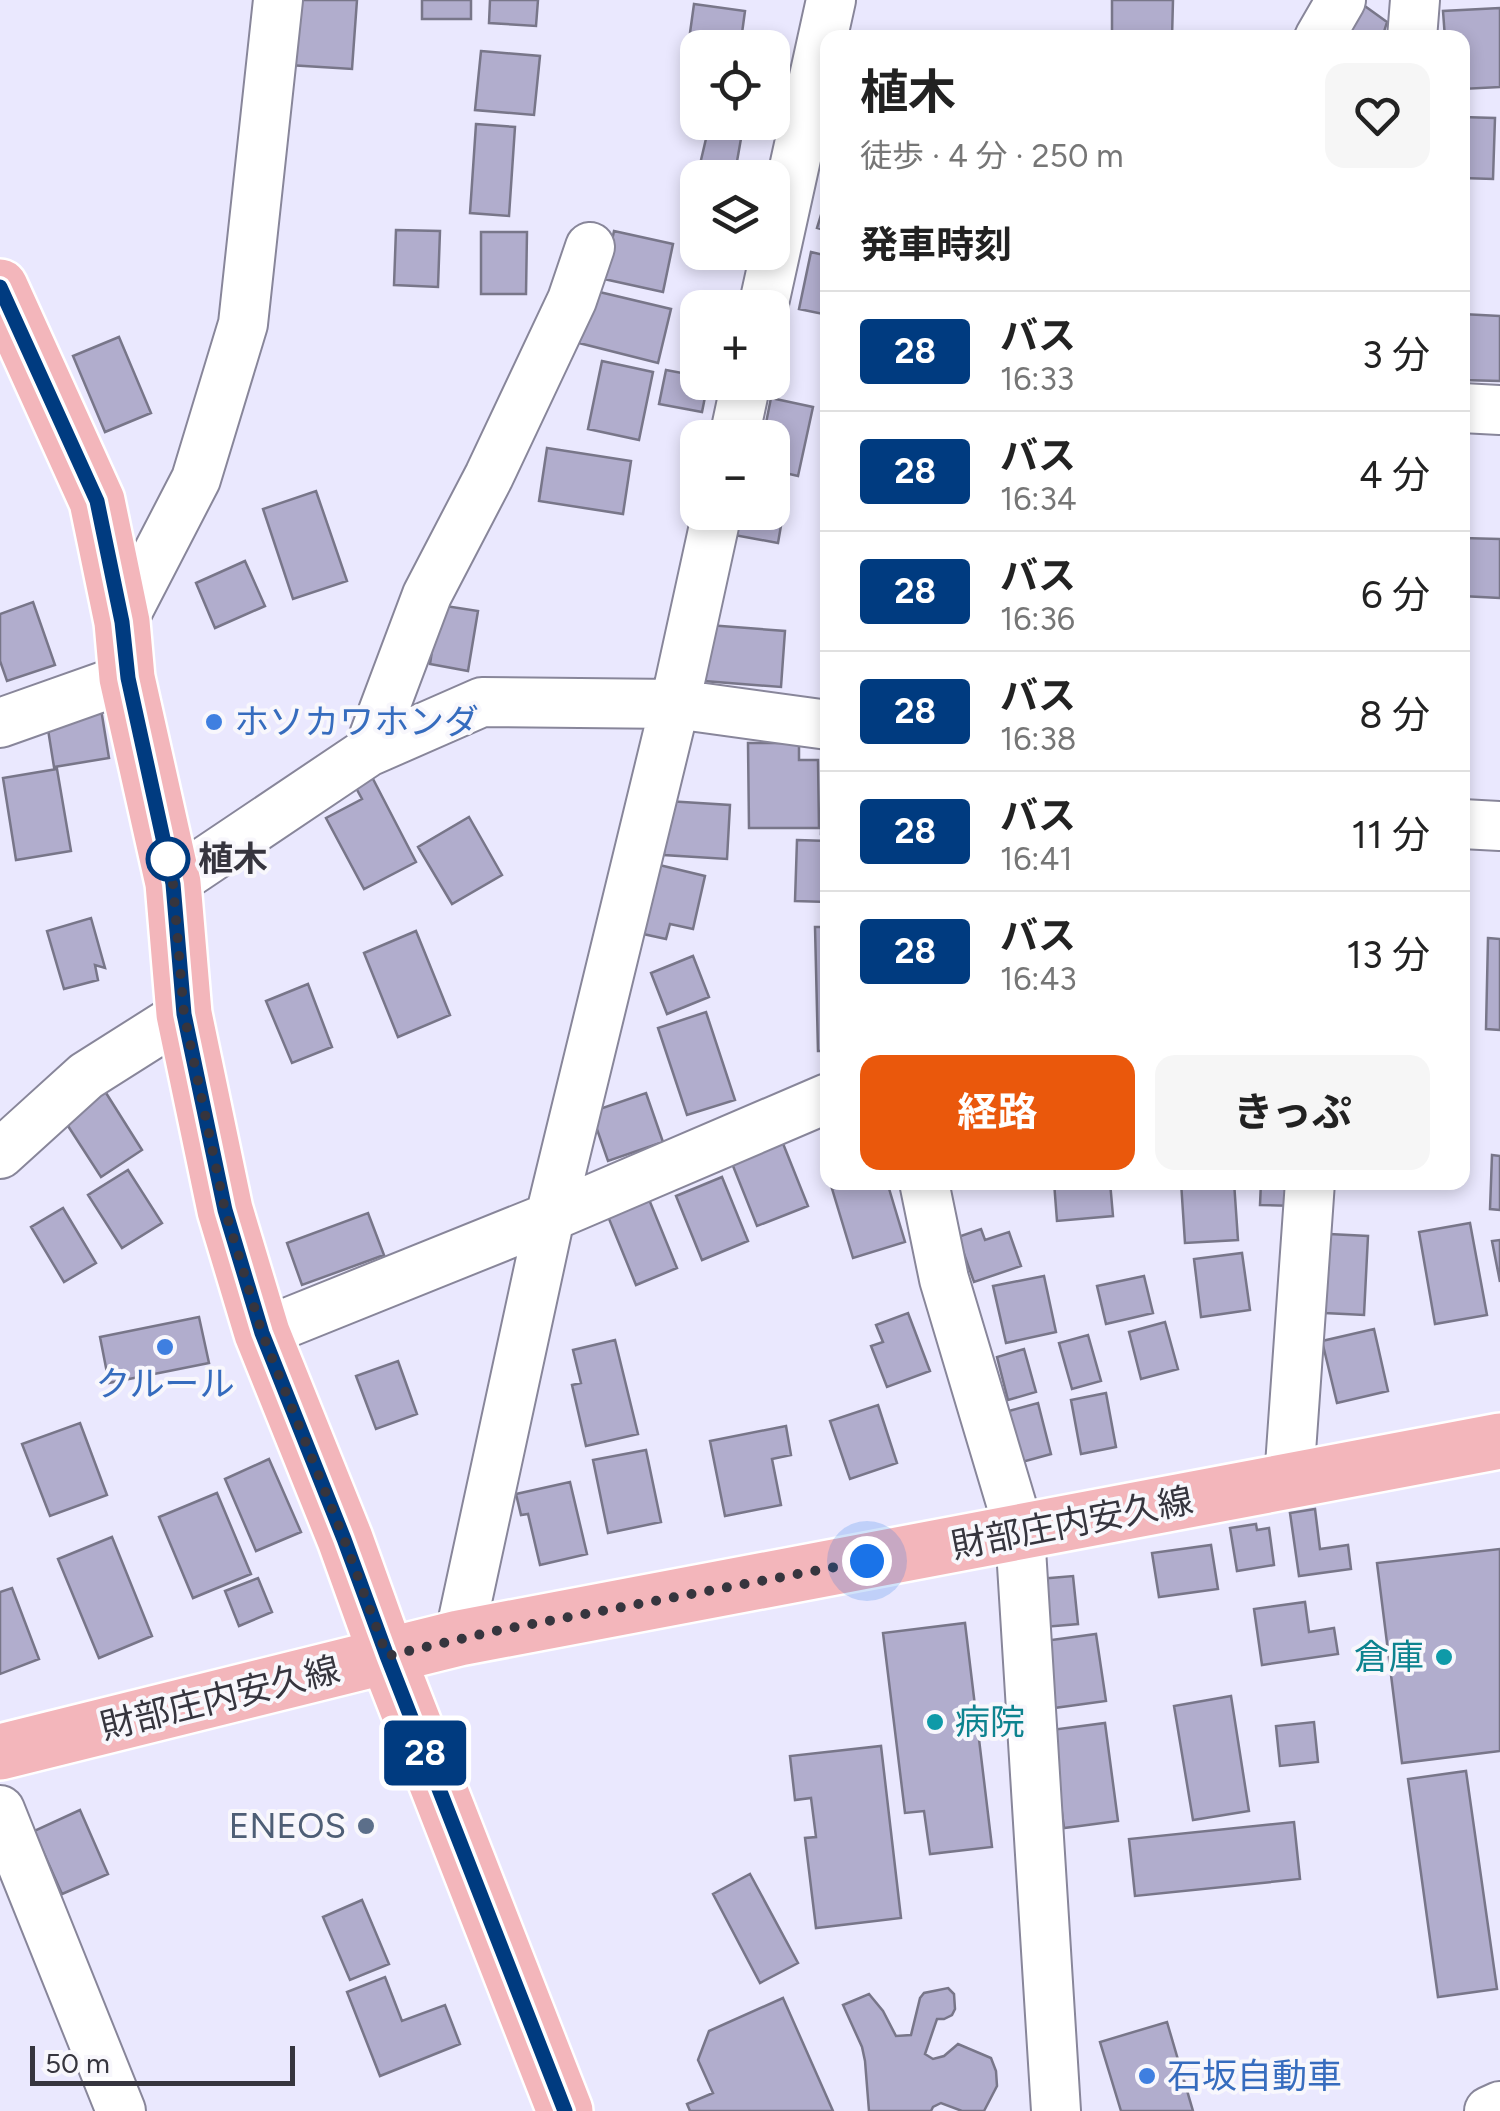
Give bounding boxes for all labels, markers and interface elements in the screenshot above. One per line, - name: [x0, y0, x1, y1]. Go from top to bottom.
- map controls: [680, 30, 790, 530]
- button: locate: [680, 30, 790, 140]
- text: 植木: [860, 63, 956, 121]
- button: heart: [1325, 63, 1430, 168]
- text: 徒歩 · 4 分 · 250 m: [860, 137, 1124, 175]
- button: layers: [680, 160, 790, 270]
- text: 発車時刻: [860, 222, 1012, 268]
- button: +: [680, 290, 790, 400]
- text: バス: [1000, 313, 1076, 359]
- text: 28: [894, 330, 936, 372]
- text: 3 分: [1362, 332, 1430, 378]
- text: 16:33: [1000, 360, 1074, 398]
- button: −: [680, 420, 790, 530]
- text: バス: [1000, 433, 1076, 479]
- text: 28: [894, 450, 936, 492]
- text: 4 分: [1359, 452, 1430, 498]
- text: 16:34: [1000, 480, 1077, 518]
- text: バス: [1000, 553, 1076, 599]
- text: 28: [894, 570, 936, 612]
- text: 6 分: [1361, 572, 1430, 618]
- text: 16:36: [1000, 600, 1075, 638]
- text: バス: [1000, 673, 1076, 719]
- text: 28: [894, 690, 936, 732]
- text: 8 分: [1359, 692, 1430, 738]
- place label: ホソカワホンダ: [234, 701, 479, 743]
- marker: ホソカワホンダ: [203, 711, 225, 733]
- text: 16:38: [1000, 720, 1076, 758]
- text: バス: [1000, 793, 1076, 839]
- text: 28: [894, 810, 936, 852]
- text: 11 分: [1351, 812, 1430, 858]
- marker: 植木: [147, 838, 189, 880]
- place label: 植木: [198, 838, 268, 880]
- text: 16:41: [1000, 840, 1073, 878]
- text: バス: [1000, 913, 1076, 959]
- text: 28: [894, 930, 936, 972]
- text: 13 分: [1346, 932, 1430, 978]
- text: 16:43: [1000, 960, 1077, 998]
- button: 経路: [860, 1055, 1135, 1170]
- button: きっぷ: [1155, 1055, 1430, 1170]
- marker: クルール: [154, 1336, 176, 1358]
- place label: クルール: [96, 1363, 234, 1405]
- street label: 財部庄内安久線: [948, 1479, 1196, 1567]
- your location: [842, 1536, 892, 1586]
- place label: 倉庫: [1354, 1636, 1424, 1678]
- marker: 倉庫: [1433, 1646, 1455, 1668]
- street label: 財部庄内安久線: [96, 1648, 344, 1748]
- place label: 病院: [955, 1701, 1025, 1743]
- marker: 病院: [924, 1711, 946, 1733]
- line badge: 28: [380, 1720, 470, 1786]
- text: 28: [404, 1732, 446, 1774]
- place label: ENEOS: [229, 1805, 346, 1847]
- marker: ENEOS: [355, 1815, 377, 1837]
- scale bar: [30, 2041, 295, 2086]
- text: 50 m: [45, 2046, 110, 2080]
- place label: 石坂自動車: [1167, 2055, 1342, 2097]
- marker: 石坂自動車: [1136, 2065, 1158, 2087]

